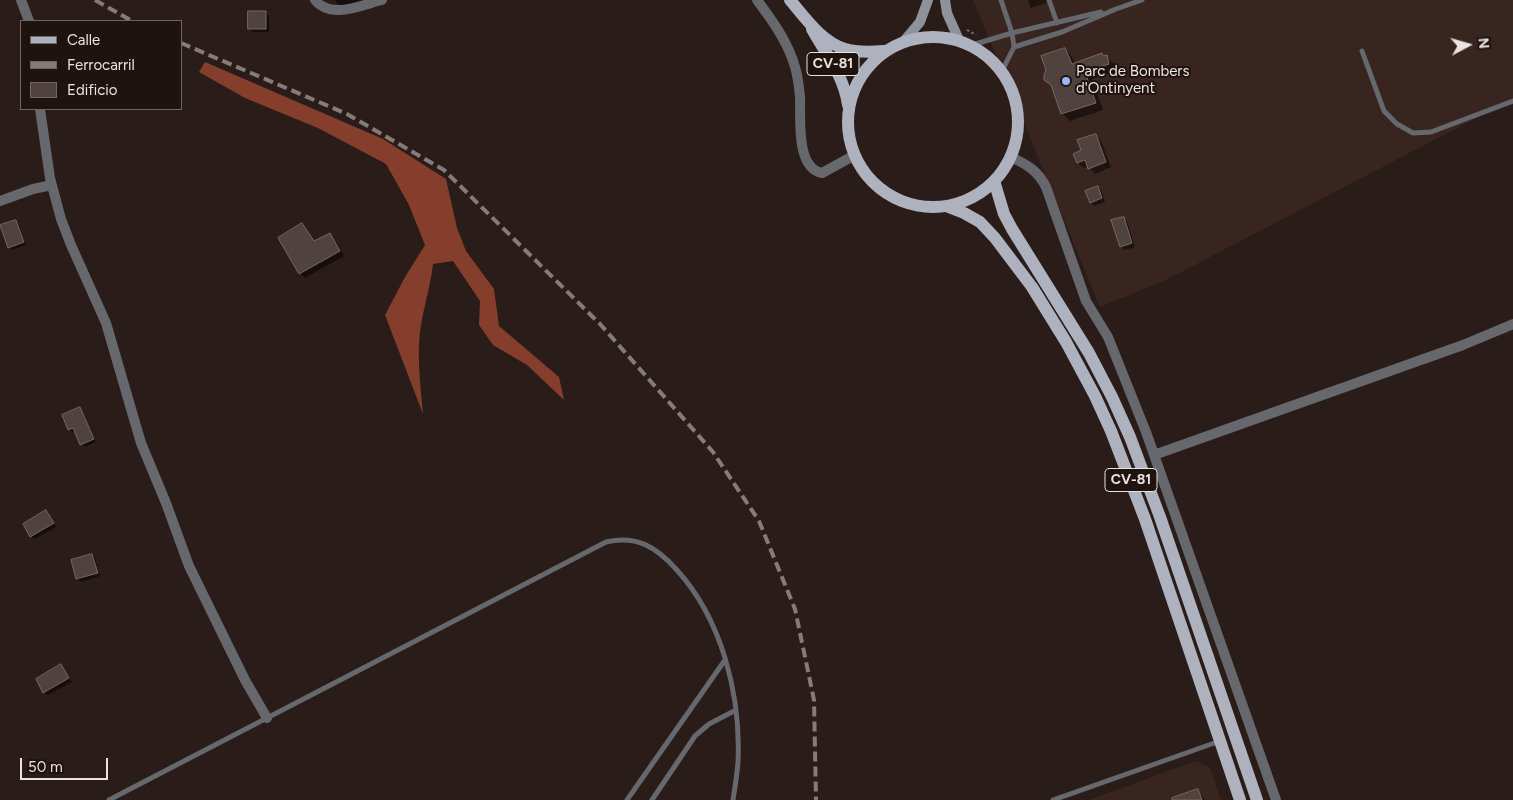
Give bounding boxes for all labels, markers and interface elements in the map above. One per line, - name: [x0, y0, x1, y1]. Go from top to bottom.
- legend: [20, 20, 182, 110]
- north arrow: [1443, 20, 1493, 70]
- text: Calle: [67, 31, 100, 49]
- text: N: [1474, 37, 1492, 50]
- road number: CV-81: [807, 52, 859, 76]
- text: Ferrocarril: [67, 56, 135, 74]
- place label: Parc de Bombers d'Ontinyent: [1076, 63, 1189, 98]
- marker: Parc de Bombers d'Ontinyent: [1060, 75, 1072, 87]
- text: Edificio: [67, 81, 117, 99]
- road number: CV-81: [1105, 468, 1157, 492]
- scale bar: [22, 748, 110, 780]
- text: 50 m: [28, 758, 63, 776]

